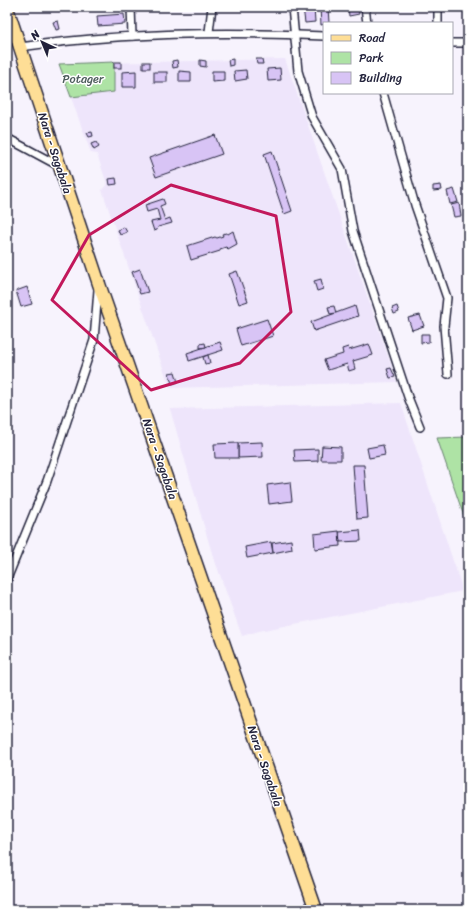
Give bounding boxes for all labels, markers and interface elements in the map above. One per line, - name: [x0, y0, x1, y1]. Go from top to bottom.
- north arrow: [22, 22, 62, 62]
- legend: [323, 22, 453, 94]
- text: N: [25, 25, 45, 45]
- text: Road: [359, 27, 386, 49]
- text: Park: [359, 47, 384, 69]
- text: Building: [359, 67, 402, 89]
- park label: Potager: [62, 68, 105, 90]
- street label: Nara - Sagabala: [31, 109, 79, 197]
- street label: Nara - Sagabala: [136, 415, 184, 503]
- street label: Nara - Sagabala: [241, 722, 289, 810]

